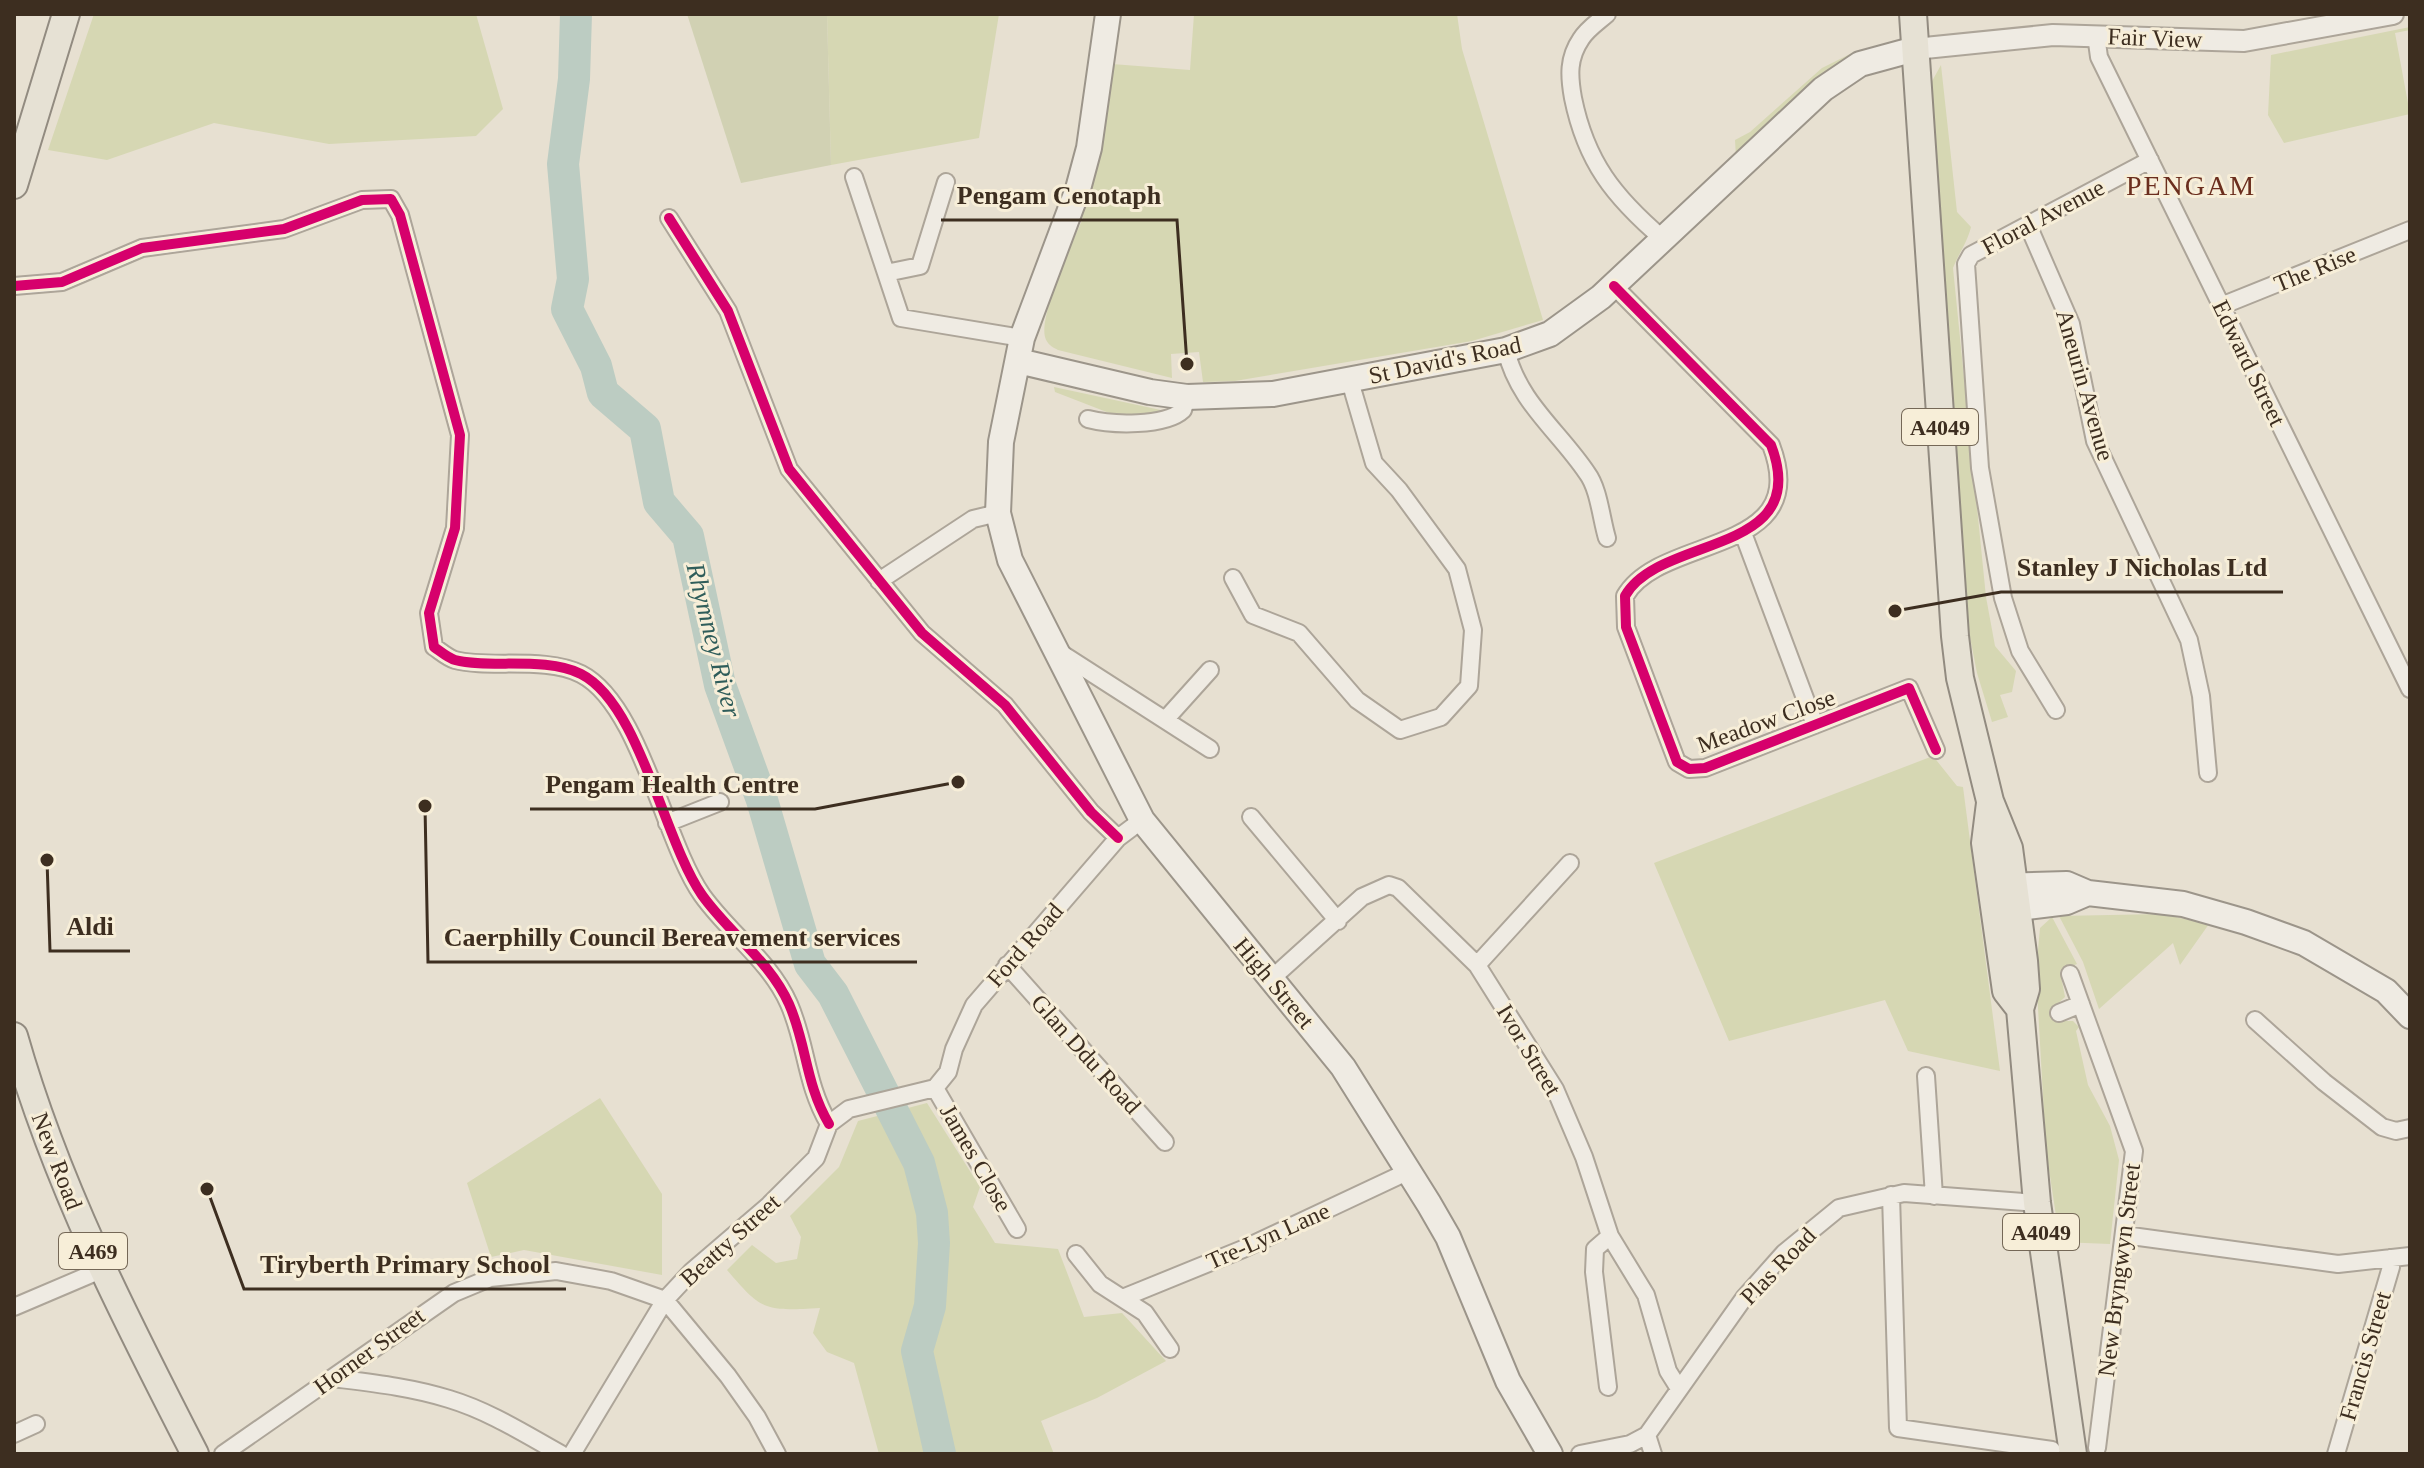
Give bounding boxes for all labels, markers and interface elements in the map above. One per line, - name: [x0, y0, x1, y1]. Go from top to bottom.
- street label: Fair View: [2107, 23, 2203, 53]
- callout: Pengam Cenotaph: [941, 170, 1177, 220]
- district label: PENGAM: [2126, 170, 2256, 201]
- street label: Floral Avenue: [1977, 174, 2109, 260]
- text: Pengam Cenotaph: [957, 181, 1162, 210]
- street label: The Rise: [2270, 241, 2360, 297]
- street label: Edward Street: [2207, 296, 2291, 430]
- street label: Aneurin Avenue: [2051, 306, 2119, 464]
- street label: St David's Road: [1366, 331, 1524, 389]
- road number: A4049: [1902, 409, 1978, 445]
- callout: Stanley J Nicholas Ltd: [2001, 542, 2283, 592]
- text: Stanley J Nicholas Ltd: [2017, 553, 2268, 582]
- water label: Rhymney River: [680, 559, 747, 721]
- street label: Meadow Close: [1694, 684, 1838, 758]
- callout: Pengam Health Centre: [530, 759, 815, 809]
- text: Pengam Health Centre: [545, 770, 799, 799]
- street label: Ford Road: [982, 898, 1068, 992]
- callout: Aldi: [50, 901, 130, 951]
- text: Aldi: [66, 912, 114, 941]
- callout: Caerphilly Council Bereavement services: [428, 912, 917, 962]
- text: Caerphilly Council Bereavement services: [444, 923, 900, 952]
- street label: High Street: [1229, 933, 1320, 1034]
- street label: Glan Ddu Road: [1026, 989, 1146, 1119]
- street label: Ivor Street: [1492, 1000, 1567, 1101]
- street label: James Close: [935, 1100, 1017, 1216]
- street label: New Road: [27, 1109, 87, 1213]
- street label: New Bryngwyn Street: [2093, 1162, 2145, 1378]
- street label: Beatty Street: [675, 1188, 785, 1291]
- street label: Tre-Lyn Lane: [1203, 1197, 1333, 1275]
- road number: A4049: [2003, 1214, 2079, 1250]
- street label: Plas Road: [1735, 1222, 1821, 1310]
- road number: A469: [59, 1233, 127, 1269]
- callout: Tiryberth Primary School: [244, 1239, 566, 1289]
- text: Tiryberth Primary School: [260, 1250, 550, 1279]
- street label: Francis Street: [2334, 1288, 2396, 1423]
- street label: Horner Street: [309, 1302, 429, 1400]

